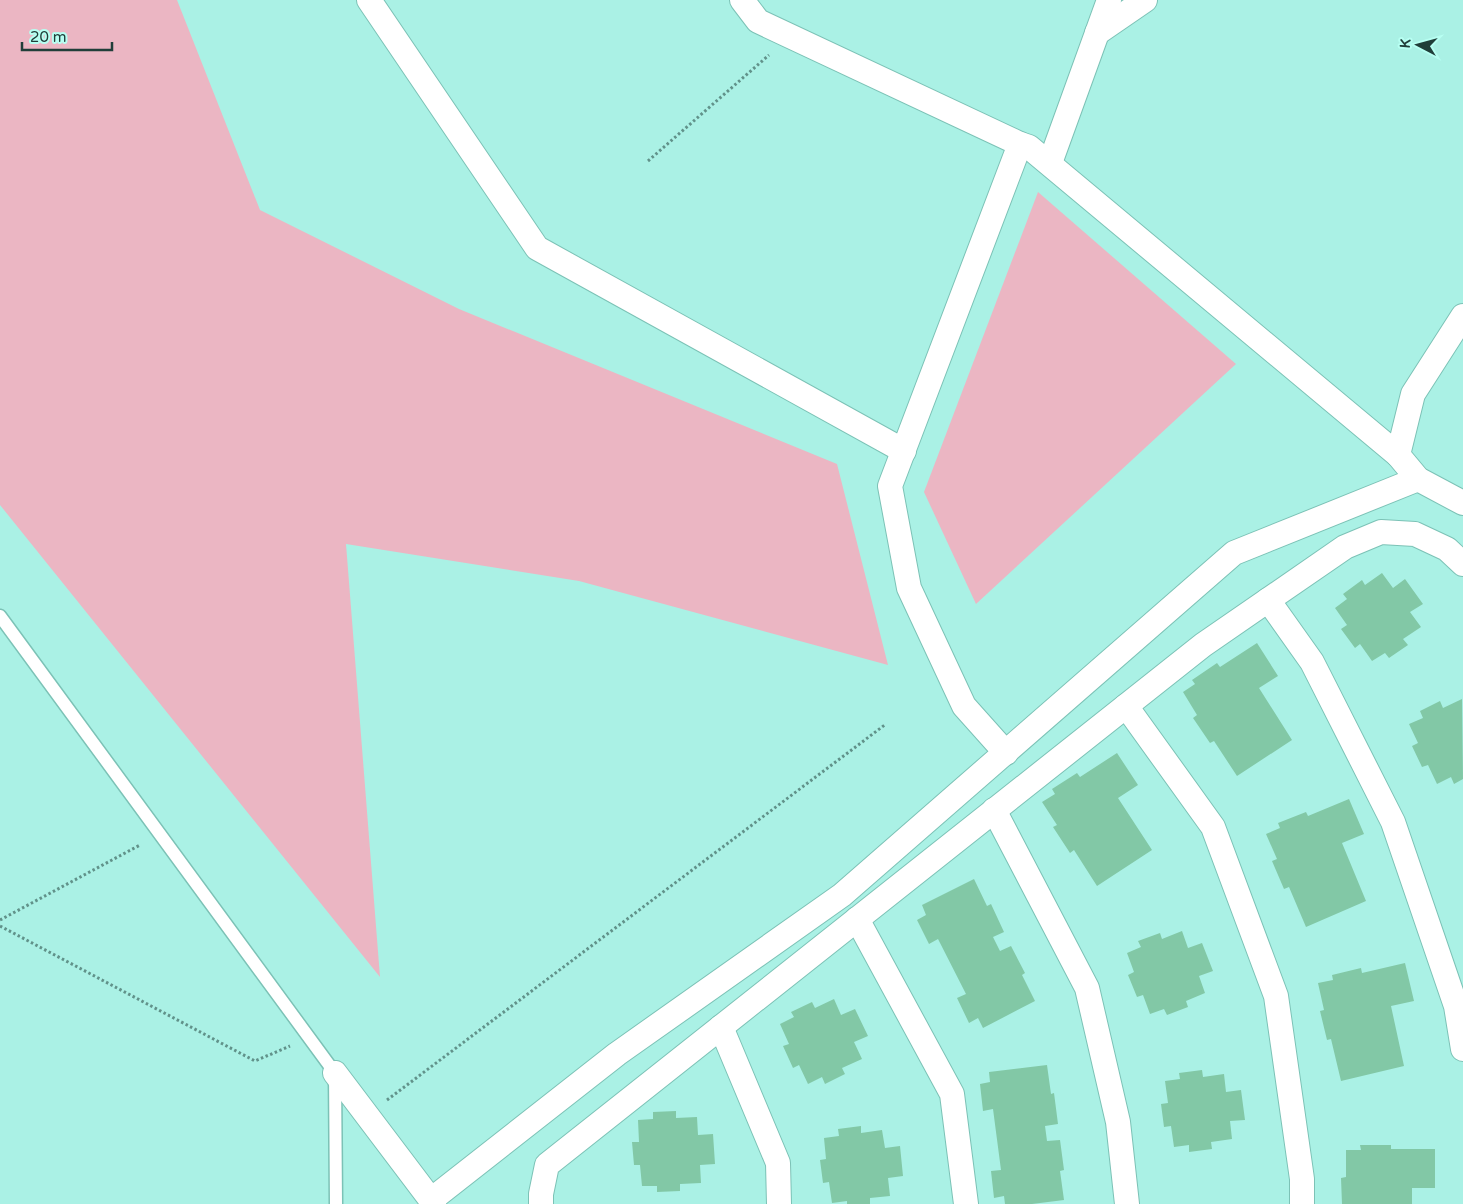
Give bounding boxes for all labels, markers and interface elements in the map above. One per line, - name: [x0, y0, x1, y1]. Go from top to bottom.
- scale bar: [22, 20, 112, 52]
- north arrow: [1393, 20, 1443, 70]
- text: 20 m: [30, 28, 67, 46]
- text: K: [1397, 38, 1415, 49]

